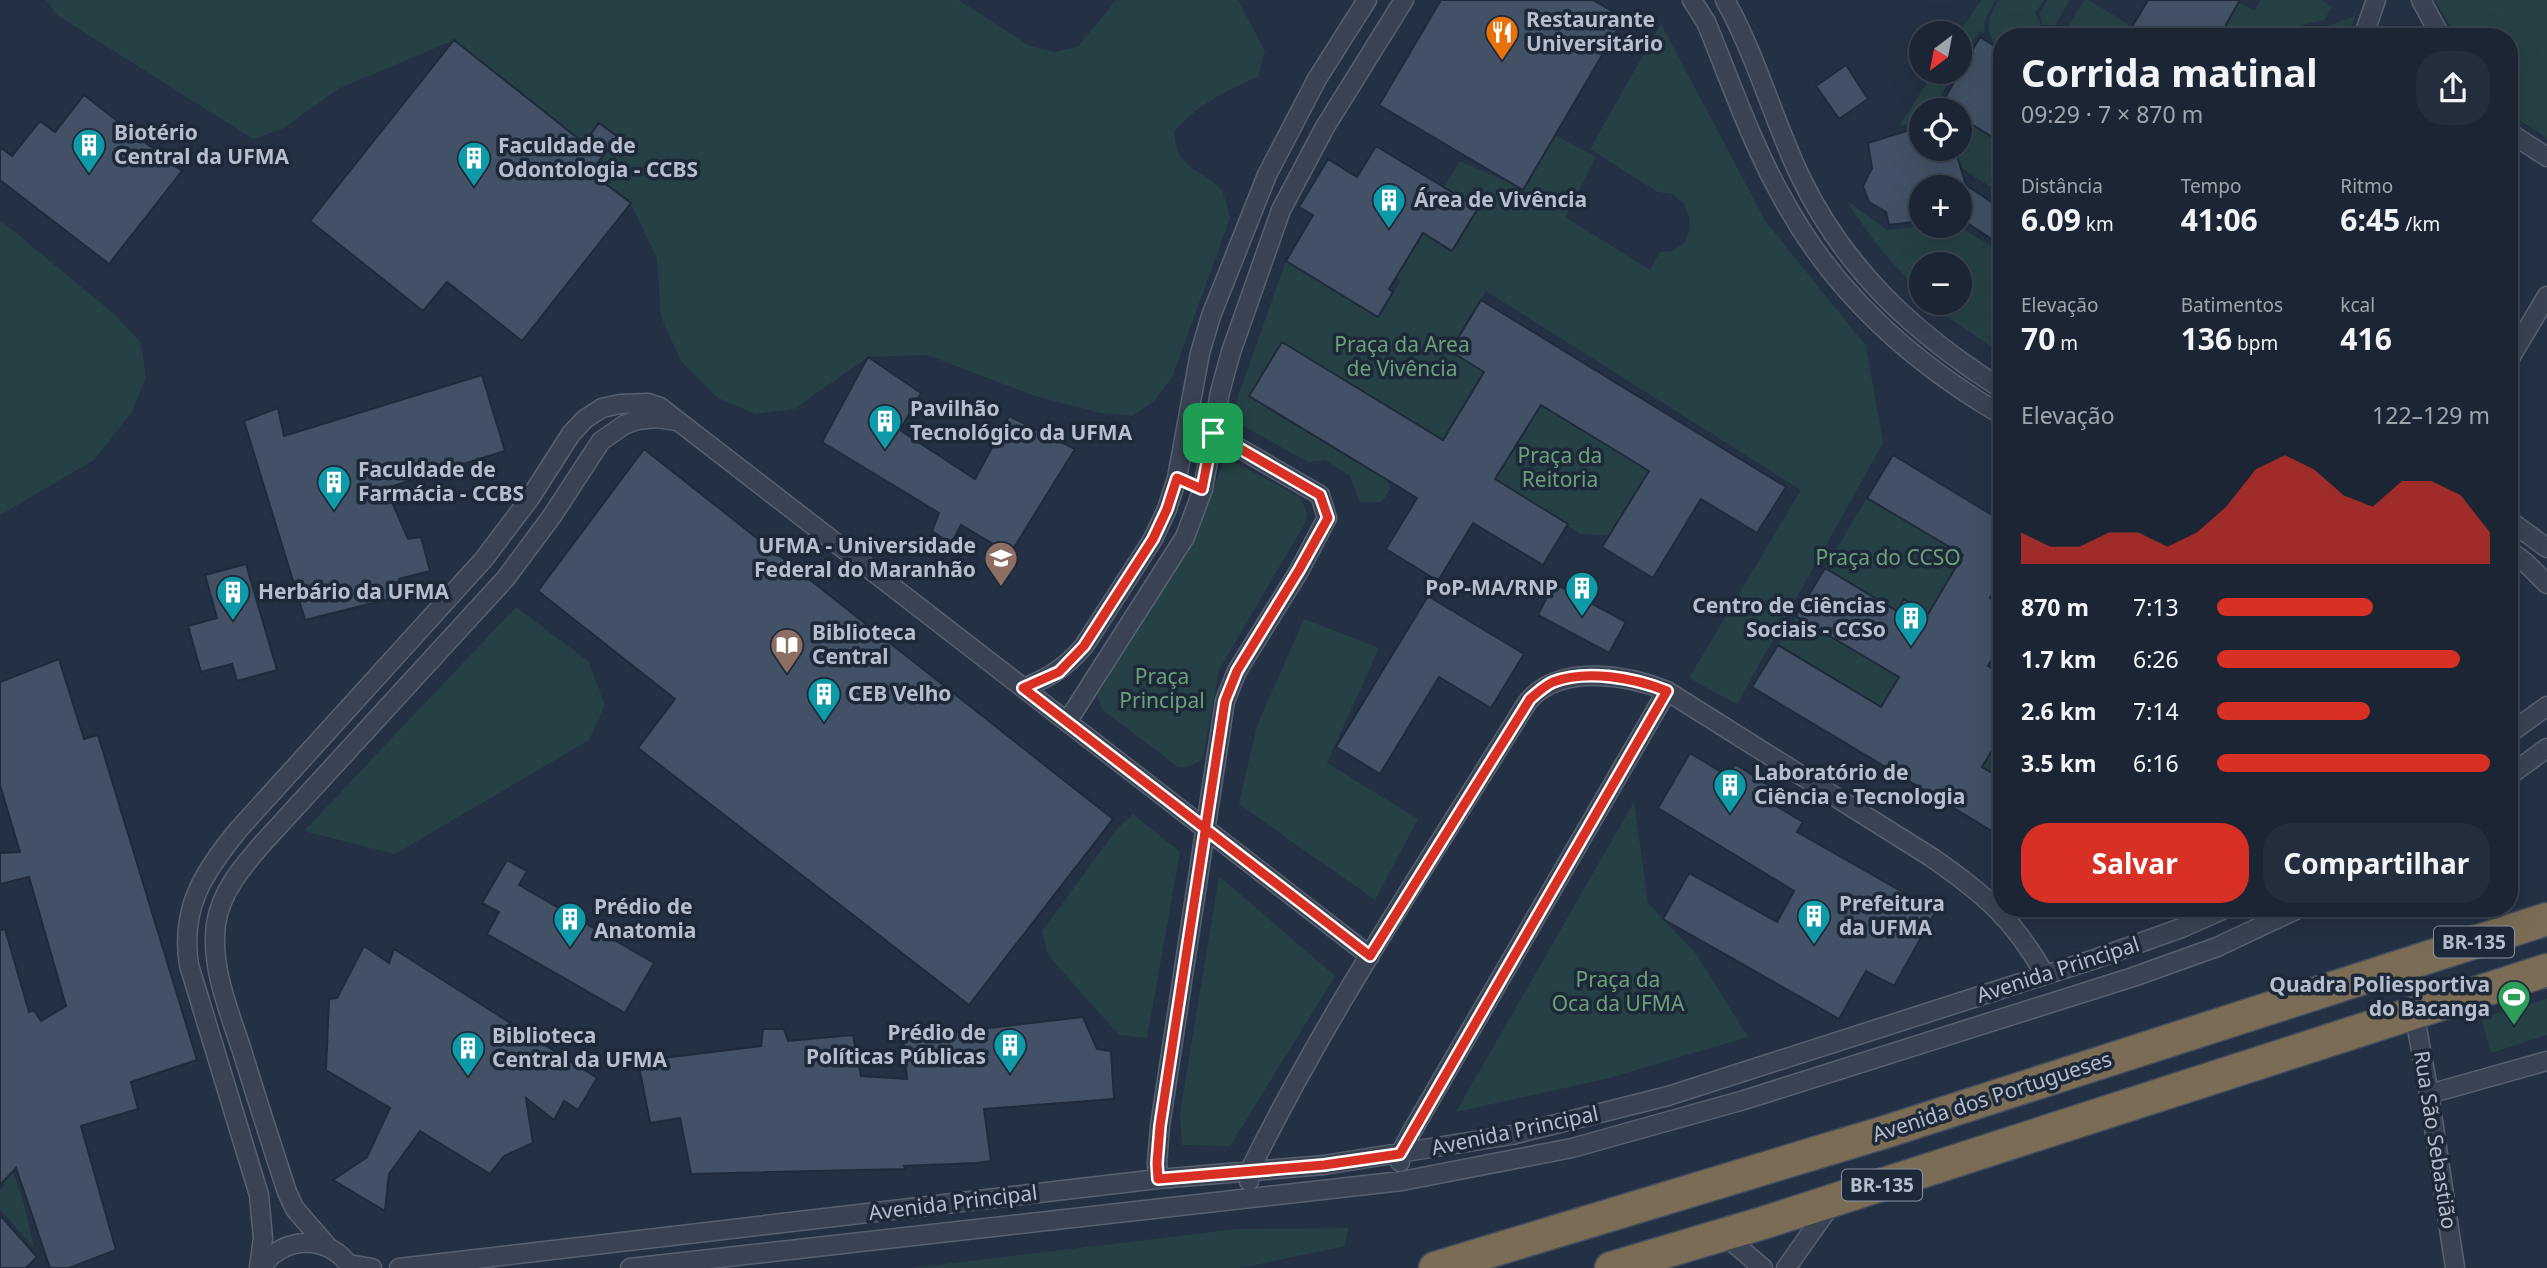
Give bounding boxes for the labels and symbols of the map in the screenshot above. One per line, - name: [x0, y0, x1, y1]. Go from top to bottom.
- place label: Restaurante Universitário: [1526, 5, 1663, 57]
- restaurant icon: Restaurante Universitário: [1483, 13, 1521, 62]
- north arrow: [1909, 21, 1972, 84]
- place label: Biotério Central da UFMA: [114, 118, 290, 170]
- building icon: Biotério Central da UFMA: [70, 126, 108, 175]
- place label: Faculdade de Odontologia - CCBS: [498, 131, 698, 183]
- building icon: Faculdade de Odontologia - CCBS: [455, 139, 493, 188]
- building icon: Área de Vivência: [1370, 181, 1408, 230]
- place label: Área de Vivência: [1414, 185, 1587, 213]
- park label: Praça da Area de Vivência: [1334, 330, 1470, 382]
- place label: Pavilhão Tecnológico da UFMA: [910, 394, 1133, 446]
- building icon: Pavilhão Tecnológico da UFMA: [866, 402, 904, 451]
- pin: [1183, 403, 1243, 463]
- park label: Praça da Reitoria: [1518, 441, 1602, 493]
- place label: Faculdade de Farmácia - CCBS: [358, 455, 524, 507]
- building icon: Faculdade de Farmácia - CCBS: [315, 463, 353, 512]
- place label: UFMA - Universidade Federal do Maranhão: [754, 531, 976, 583]
- school or university icon: UFMA - Universidade Federal do Maranhão: [982, 539, 1020, 588]
- park label: Praça do CCSO: [1815, 543, 1961, 571]
- building icon: PoP-MA/RNP: [1563, 569, 1601, 618]
- building icon: Herbário da UFMA: [214, 573, 252, 622]
- place label: PoP-MA/RNP: [1425, 573, 1558, 601]
- place label: Herbário da UFMA: [258, 577, 450, 605]
- place label: Centro de Ciências Sociais - CCSo: [1692, 591, 1886, 643]
- building icon: Centro de Ciências Sociais - CCSo: [1892, 599, 1930, 648]
- place label: Biblioteca Central: [812, 618, 916, 670]
- library icon: Biblioteca Central: [768, 626, 806, 675]
- park label: Praça Principal: [1119, 662, 1205, 714]
- building icon: CEB Velho: [805, 675, 843, 724]
- place label: CEB Velho: [848, 679, 951, 707]
- place label: Laboratório de Ciência e Tecnologia: [1754, 758, 1965, 810]
- building icon: Laboratório de Ciência e Tecnologia: [1711, 766, 1749, 815]
- place label: Prefeitura da UFMA: [1839, 889, 1945, 941]
- place label: Prédio de Anatomia: [594, 892, 696, 944]
- building icon: Prefeitura da UFMA: [1795, 897, 1833, 946]
- building icon: Prédio de Anatomia: [551, 900, 589, 949]
- road number: BR-135: [2434, 926, 2514, 958]
- street label: Avenida Principal: [1973, 929, 2143, 1009]
- park label: Praça da Oca da UFMA: [1552, 965, 1685, 1017]
- place label: Quadra Poliesportiva do Bacanga: [2269, 970, 2490, 1022]
- sports icon: Quadra Poliesportiva do Bacanga: [2495, 978, 2533, 1027]
- place label: Prédio de Políticas Públicas: [806, 1018, 986, 1070]
- place label: Biblioteca Central da UFMA: [492, 1021, 668, 1073]
- building icon: Prédio de Políticas Públicas: [991, 1026, 1029, 1075]
- building icon: Biblioteca Central da UFMA: [449, 1029, 487, 1078]
- street label: Avenida dos Portugueses: [1868, 1044, 2115, 1148]
- street label: Rua São Sebastião: [2408, 1049, 2464, 1231]
- street label: Avenida Principal: [1429, 1099, 1601, 1161]
- road number: BR-135: [1842, 1170, 1922, 1200]
- street label: Avenida Principal: [867, 1178, 1039, 1226]

